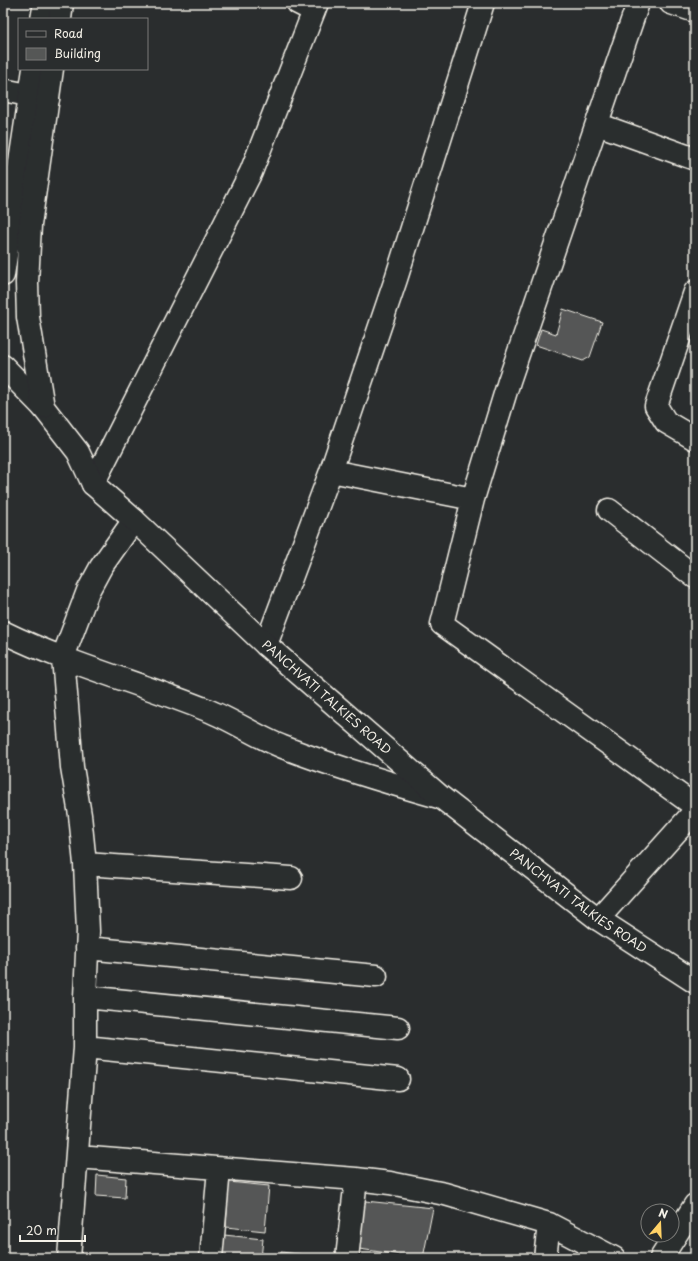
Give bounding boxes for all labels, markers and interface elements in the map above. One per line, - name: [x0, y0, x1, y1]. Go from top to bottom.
- legend: [18, 18, 148, 70]
- text: Road: [54, 24, 83, 42]
- text: Building: [54, 44, 101, 62]
- street label: PANCHVATI TALKIES ROAD: [258, 635, 396, 758]
- street label: PANCHVATI TALKIES ROAD: [506, 844, 651, 957]
- north arrow: [640, 1203, 680, 1243]
- text: N: [657, 1204, 671, 1223]
- scale bar: [20, 1217, 85, 1243]
- text: 20 m: [26, 1221, 57, 1239]

